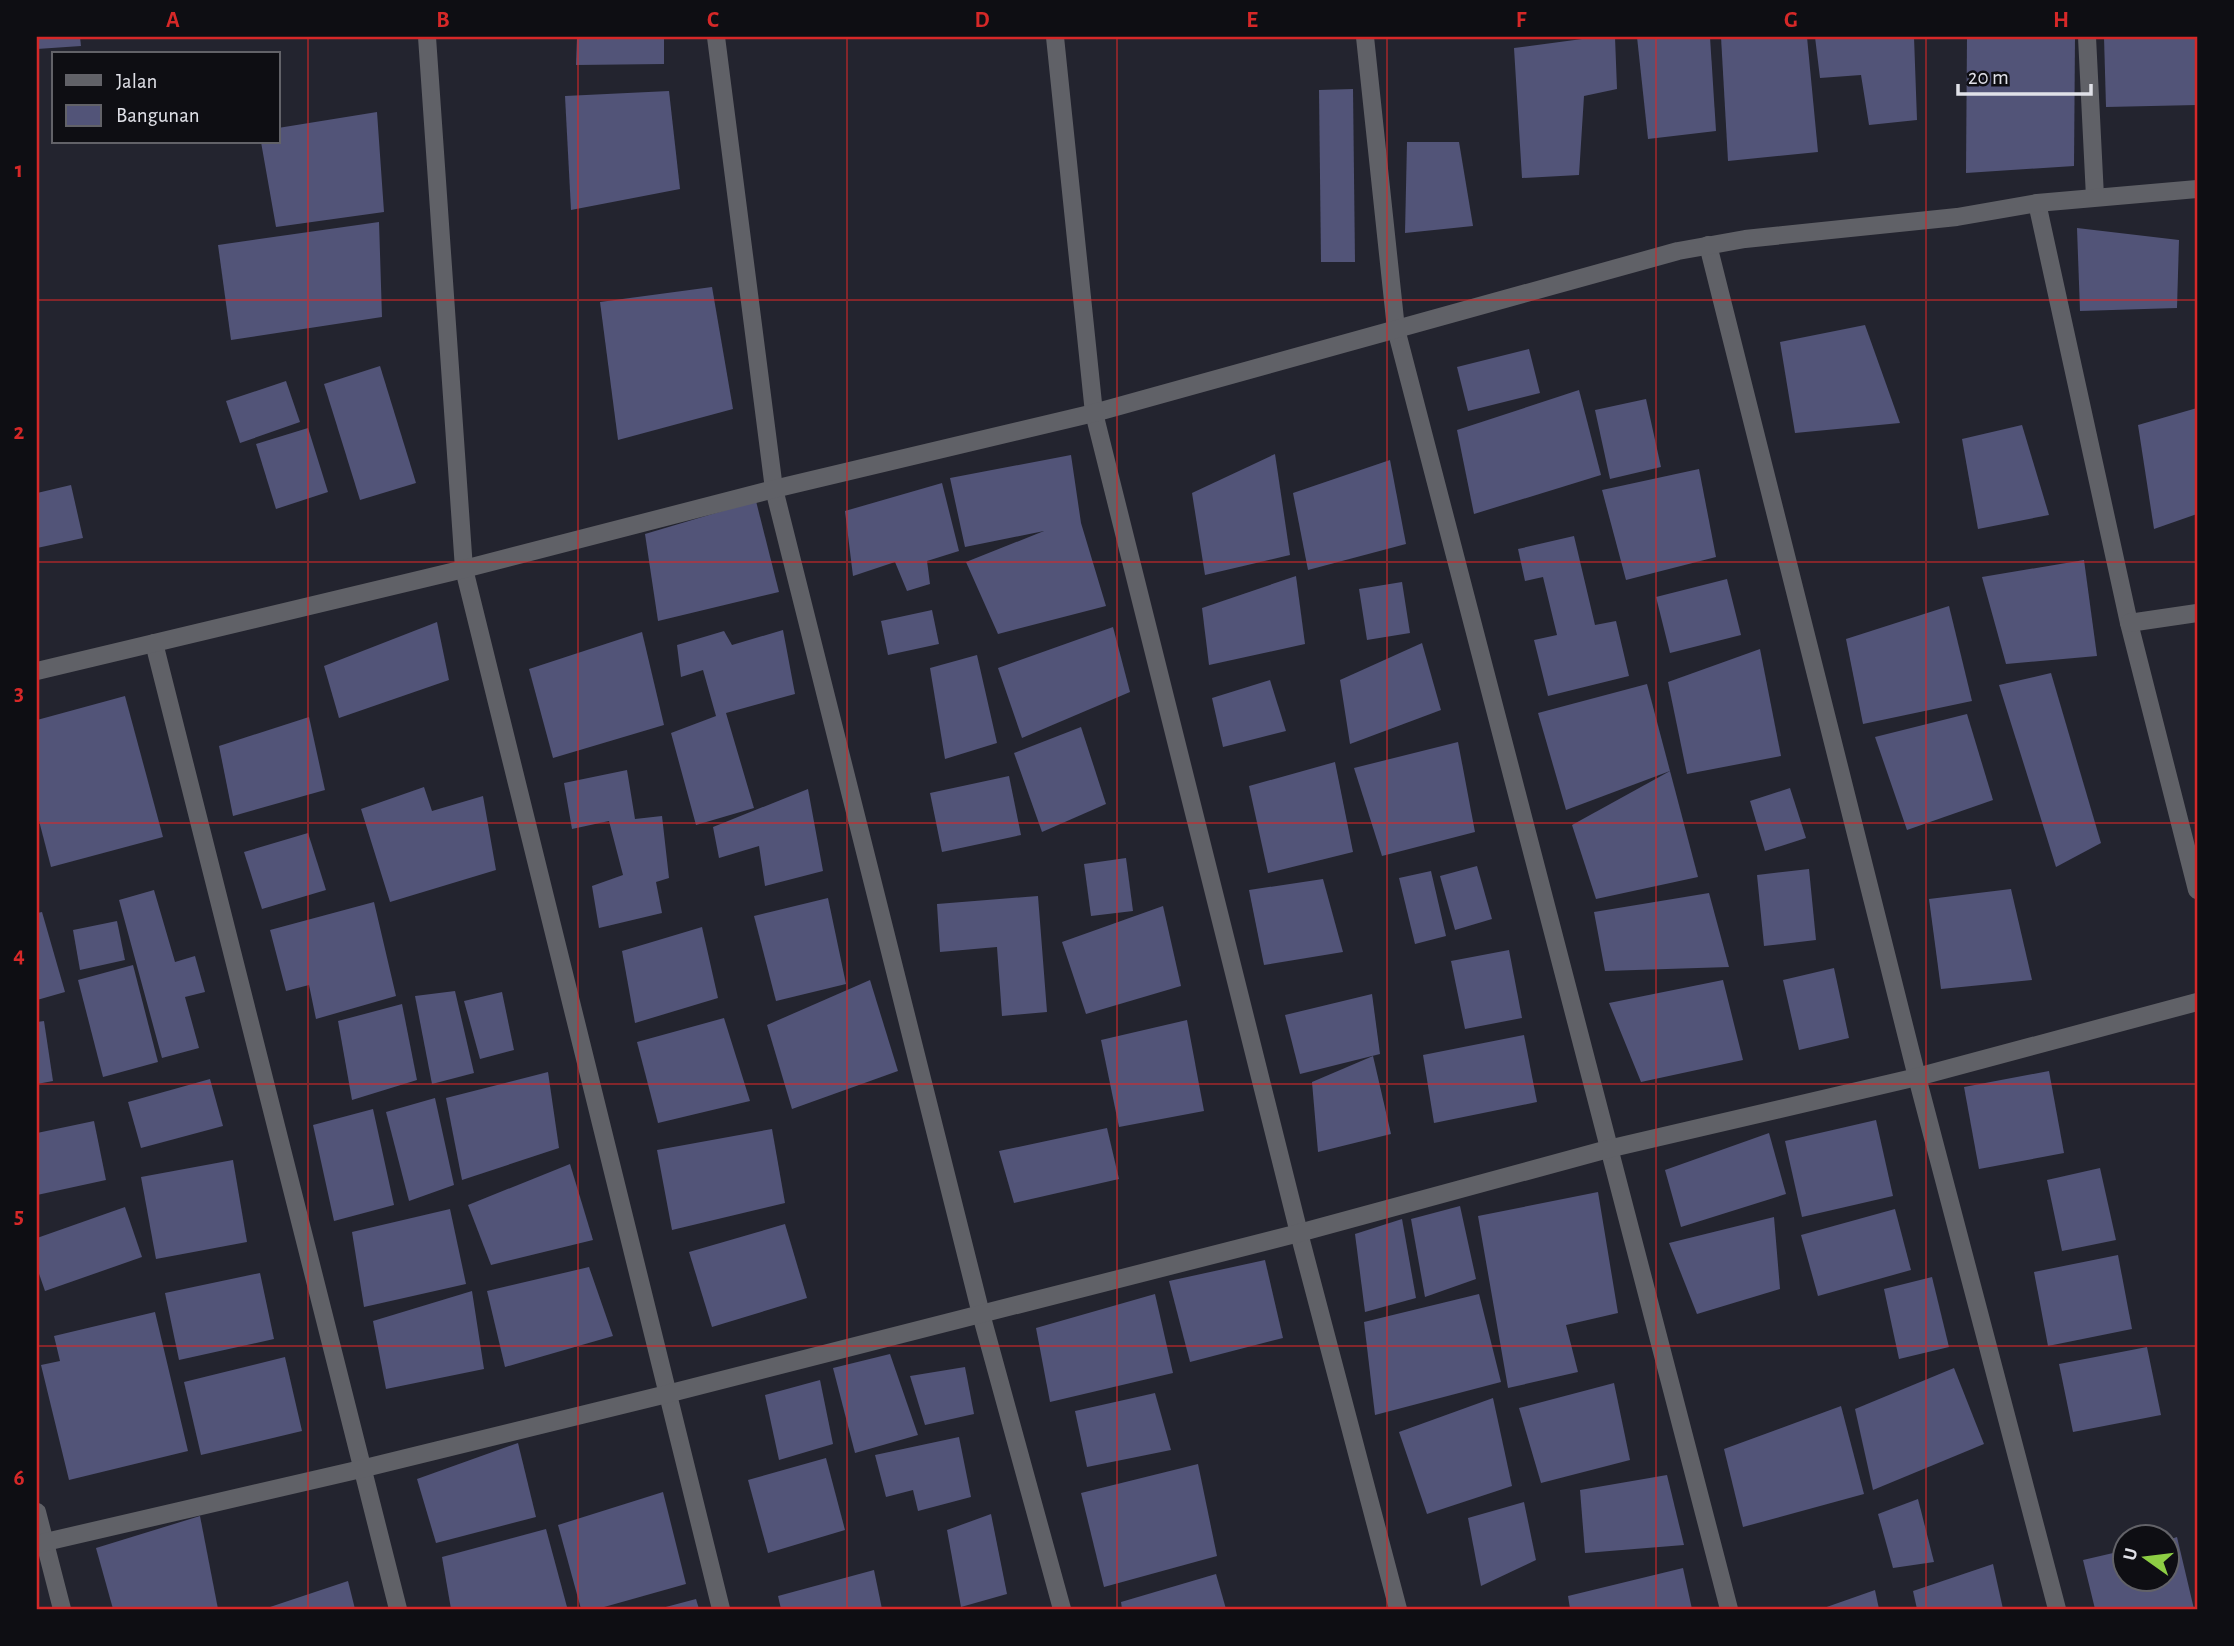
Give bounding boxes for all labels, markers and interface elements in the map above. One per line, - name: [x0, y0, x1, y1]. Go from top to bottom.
- text: A: [166, 9, 180, 32]
- text: B: [436, 9, 450, 32]
- text: C: [707, 9, 719, 32]
- text: D: [974, 9, 990, 32]
- text: E: [1246, 9, 1258, 32]
- text: F: [1516, 9, 1527, 32]
- text: G: [1784, 9, 1798, 32]
- text: H: [2053, 9, 2069, 32]
- legend: [52, 52, 280, 144]
- scale bar: [1958, 52, 2090, 96]
- text: 20 m: [1968, 67, 2009, 88]
- text: Jalan: [116, 71, 157, 92]
- text: Bangunan: [116, 105, 200, 126]
- text: 1: [15, 159, 23, 182]
- text: 2: [14, 421, 25, 444]
- text: 3: [14, 682, 24, 705]
- text: 4: [13, 944, 25, 967]
- text: 5: [14, 1205, 24, 1228]
- text: 6: [13, 1467, 25, 1490]
- north arrow: [2112, 1524, 2182, 1594]
- text: U: [2120, 1546, 2142, 1562]

